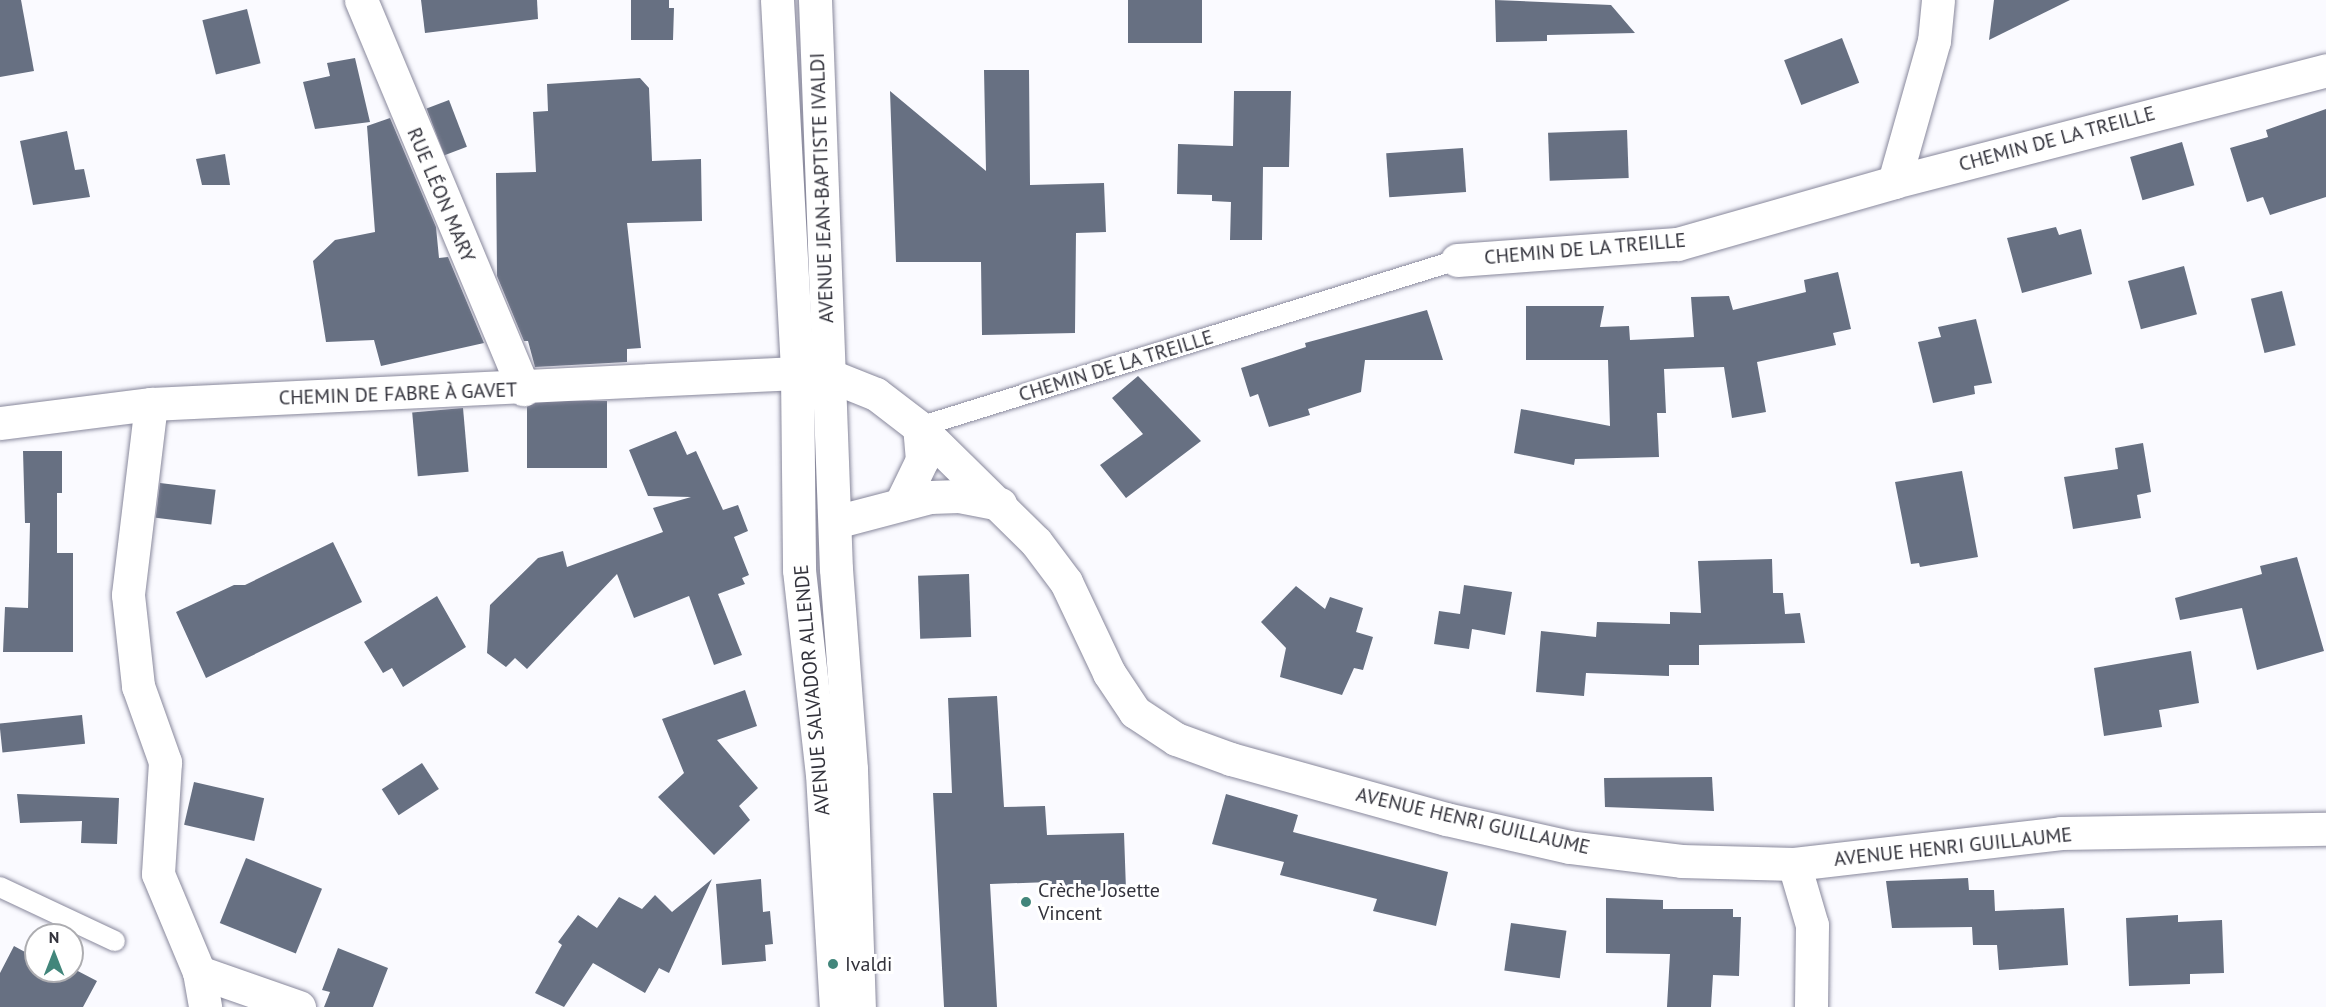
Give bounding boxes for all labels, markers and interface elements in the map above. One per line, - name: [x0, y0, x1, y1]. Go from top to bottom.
- street label: AVENUE JEAN-BAPTISTE IVALDI: [805, 52, 839, 324]
- street label: CHEMIN DE LA TREILLE: [1956, 101, 2158, 177]
- street label: RUE LÉON MARY: [402, 124, 480, 266]
- street label: CHEMIN DE LA TREILLE: [1483, 228, 1687, 270]
- street label: CHEMIN DE LA TREILLE: [1015, 325, 1217, 407]
- street label: CHEMIN DE FABRE À GAVET: [278, 378, 518, 410]
- street label: AVENUE SALVADOR ALLENDE: [789, 563, 835, 817]
- street label: AVENUE HENRI GUILLAUME: [1354, 782, 1592, 860]
- street label: AVENUE HENRI GUILLAUME: [1833, 823, 2073, 871]
- place label: Crèche Josette Vincent: [1038, 879, 1160, 926]
- marker: Crèche Josette Vincent: [1019, 895, 1033, 909]
- north arrow: [24, 923, 84, 983]
- text: N: [49, 927, 59, 947]
- place label: Ivaldi: [845, 952, 892, 976]
- marker: Ivaldi: [826, 957, 840, 971]

